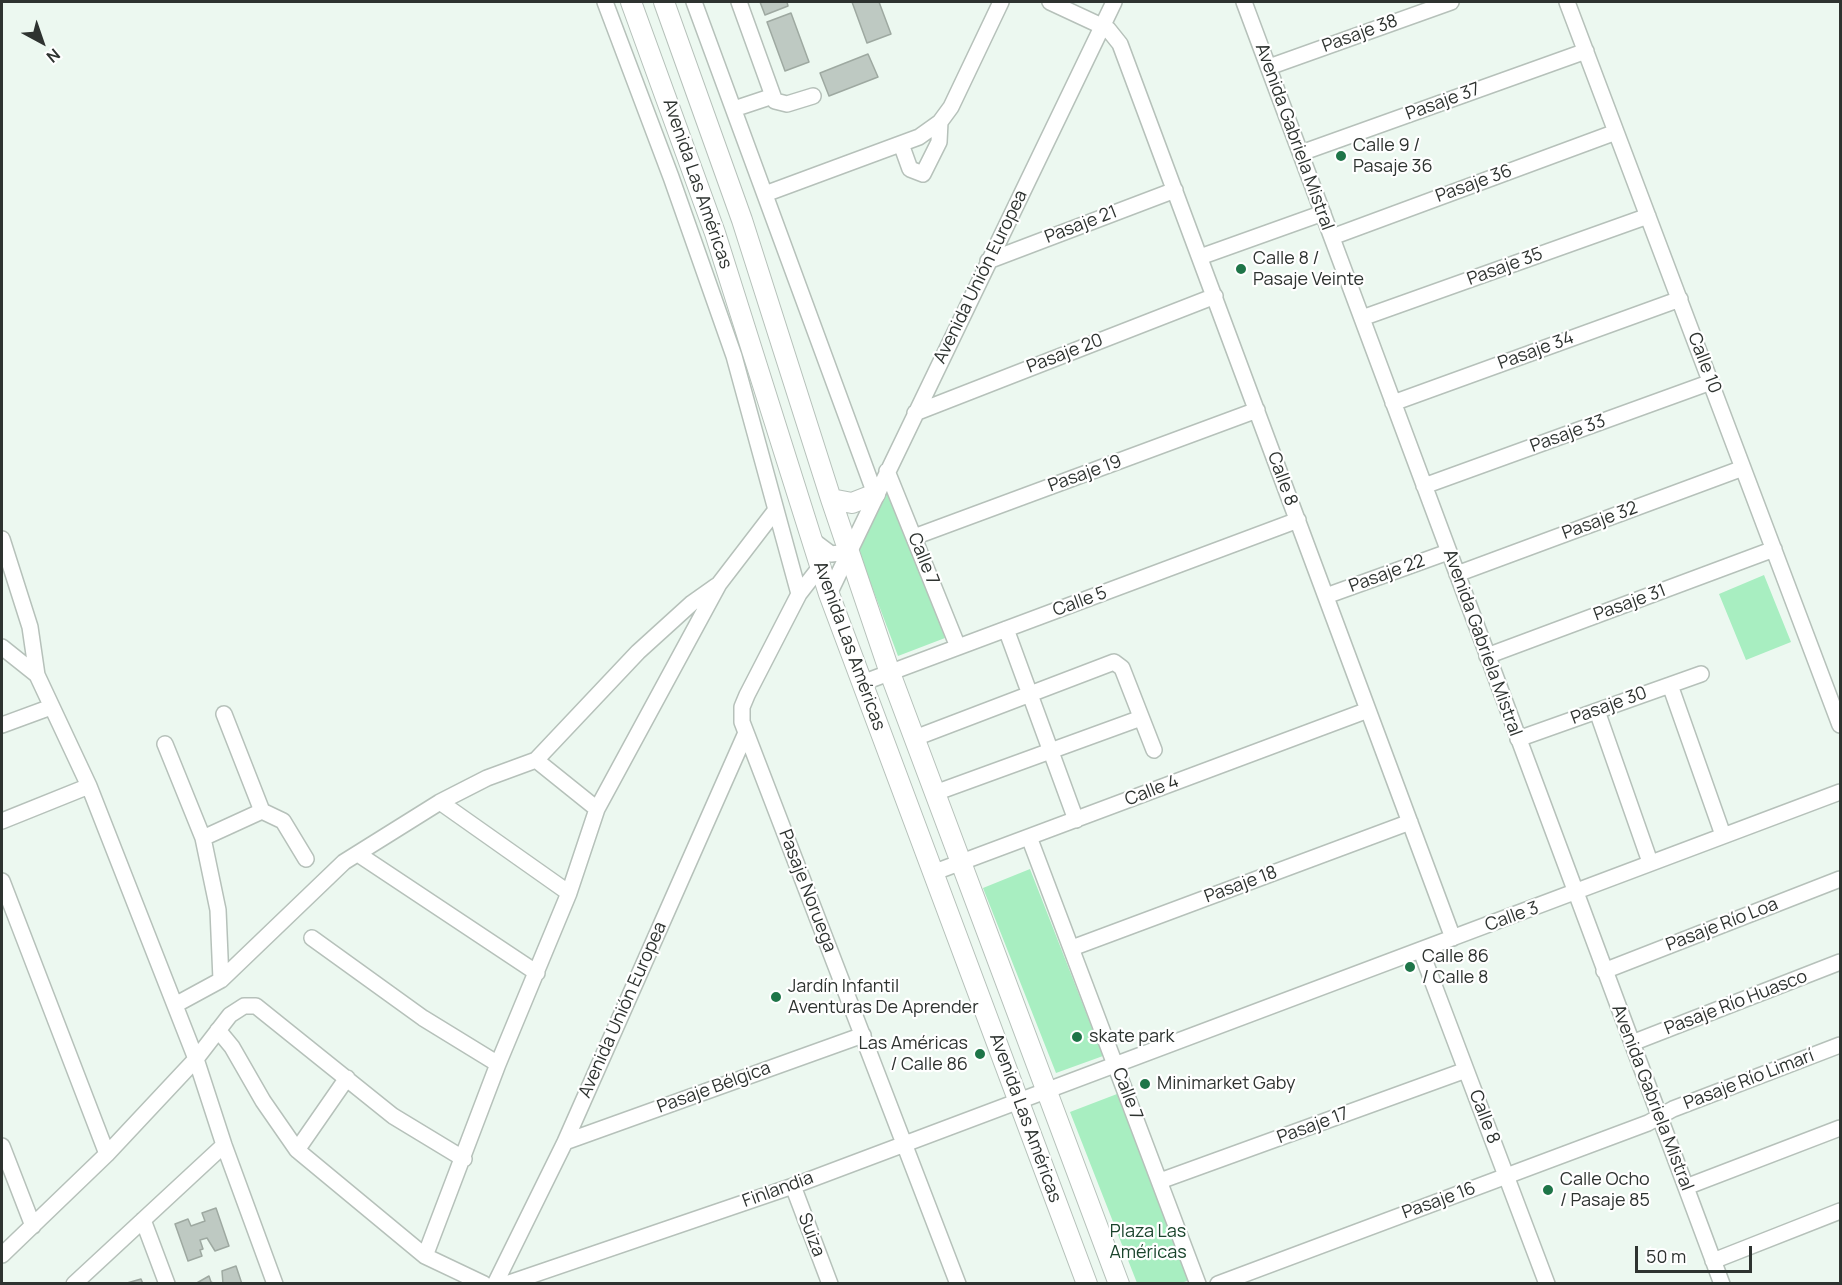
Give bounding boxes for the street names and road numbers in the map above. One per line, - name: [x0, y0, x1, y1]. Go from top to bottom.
- street label: Pasaje 38: [1319, 10, 1401, 58]
- street label: Avenida Gabriela Mistral: [1250, 40, 1338, 234]
- street label: Pasaje 37: [1403, 79, 1483, 125]
- street label: Avenida Las Américas: [658, 96, 736, 272]
- street label: Pasaje 36: [1433, 160, 1515, 208]
- street label: Avenida Unión Europea: [930, 187, 1032, 367]
- street label: Pasaje 21: [1042, 201, 1120, 249]
- street label: Pasaje 35: [1464, 243, 1546, 291]
- street label: Pasaje 34: [1495, 327, 1577, 375]
- street label: Pasaje 20: [1024, 330, 1106, 378]
- street label: Calle 10: [1683, 330, 1725, 396]
- street label: Pasaje 33: [1527, 410, 1609, 458]
- street label: Calle 8: [1262, 449, 1302, 509]
- street label: Pasaje 19: [1045, 451, 1125, 497]
- street label: Pasaje 32: [1559, 497, 1641, 545]
- street label: Calle 7: [903, 530, 943, 588]
- street label: Avenida Gabriela Mistral: [1438, 546, 1526, 740]
- street label: Pasaje 22: [1346, 550, 1428, 598]
- street label: Avenida Las Américas: [808, 559, 890, 733]
- street label: Pasaje 31: [1591, 580, 1669, 626]
- street label: Calle 5: [1050, 582, 1110, 622]
- street label: Pasaje 30: [1568, 682, 1650, 730]
- street label: Calle 4: [1122, 771, 1182, 811]
- street label: Pasaje Noruega: [774, 827, 840, 955]
- street label: Pasaje 18: [1202, 862, 1280, 908]
- street label: Pasaje Río Loa: [1663, 894, 1781, 956]
- street label: Calle 3: [1482, 897, 1542, 937]
- street label: Avenida Unión Europea: [574, 919, 672, 1101]
- street label: Pasaje Río Huasco: [1662, 966, 1810, 1040]
- street label: Avenida Gabriela Mistral: [1607, 1002, 1697, 1194]
- street label: Avenida Las Américas: [984, 1031, 1066, 1205]
- street label: Pasaje Río Limarí: [1681, 1045, 1817, 1115]
- street label: Pasaje Bélgica: [654, 1057, 774, 1119]
- street label: Calle 7: [1107, 1065, 1147, 1123]
- street label: Calle 8: [1464, 1087, 1504, 1147]
- street label: Pasaje 17: [1274, 1103, 1352, 1149]
- street label: Finlandia: [740, 1167, 816, 1213]
- street label: Pasaje 16: [1399, 1178, 1479, 1224]
- street label: Suiza: [793, 1210, 829, 1260]

